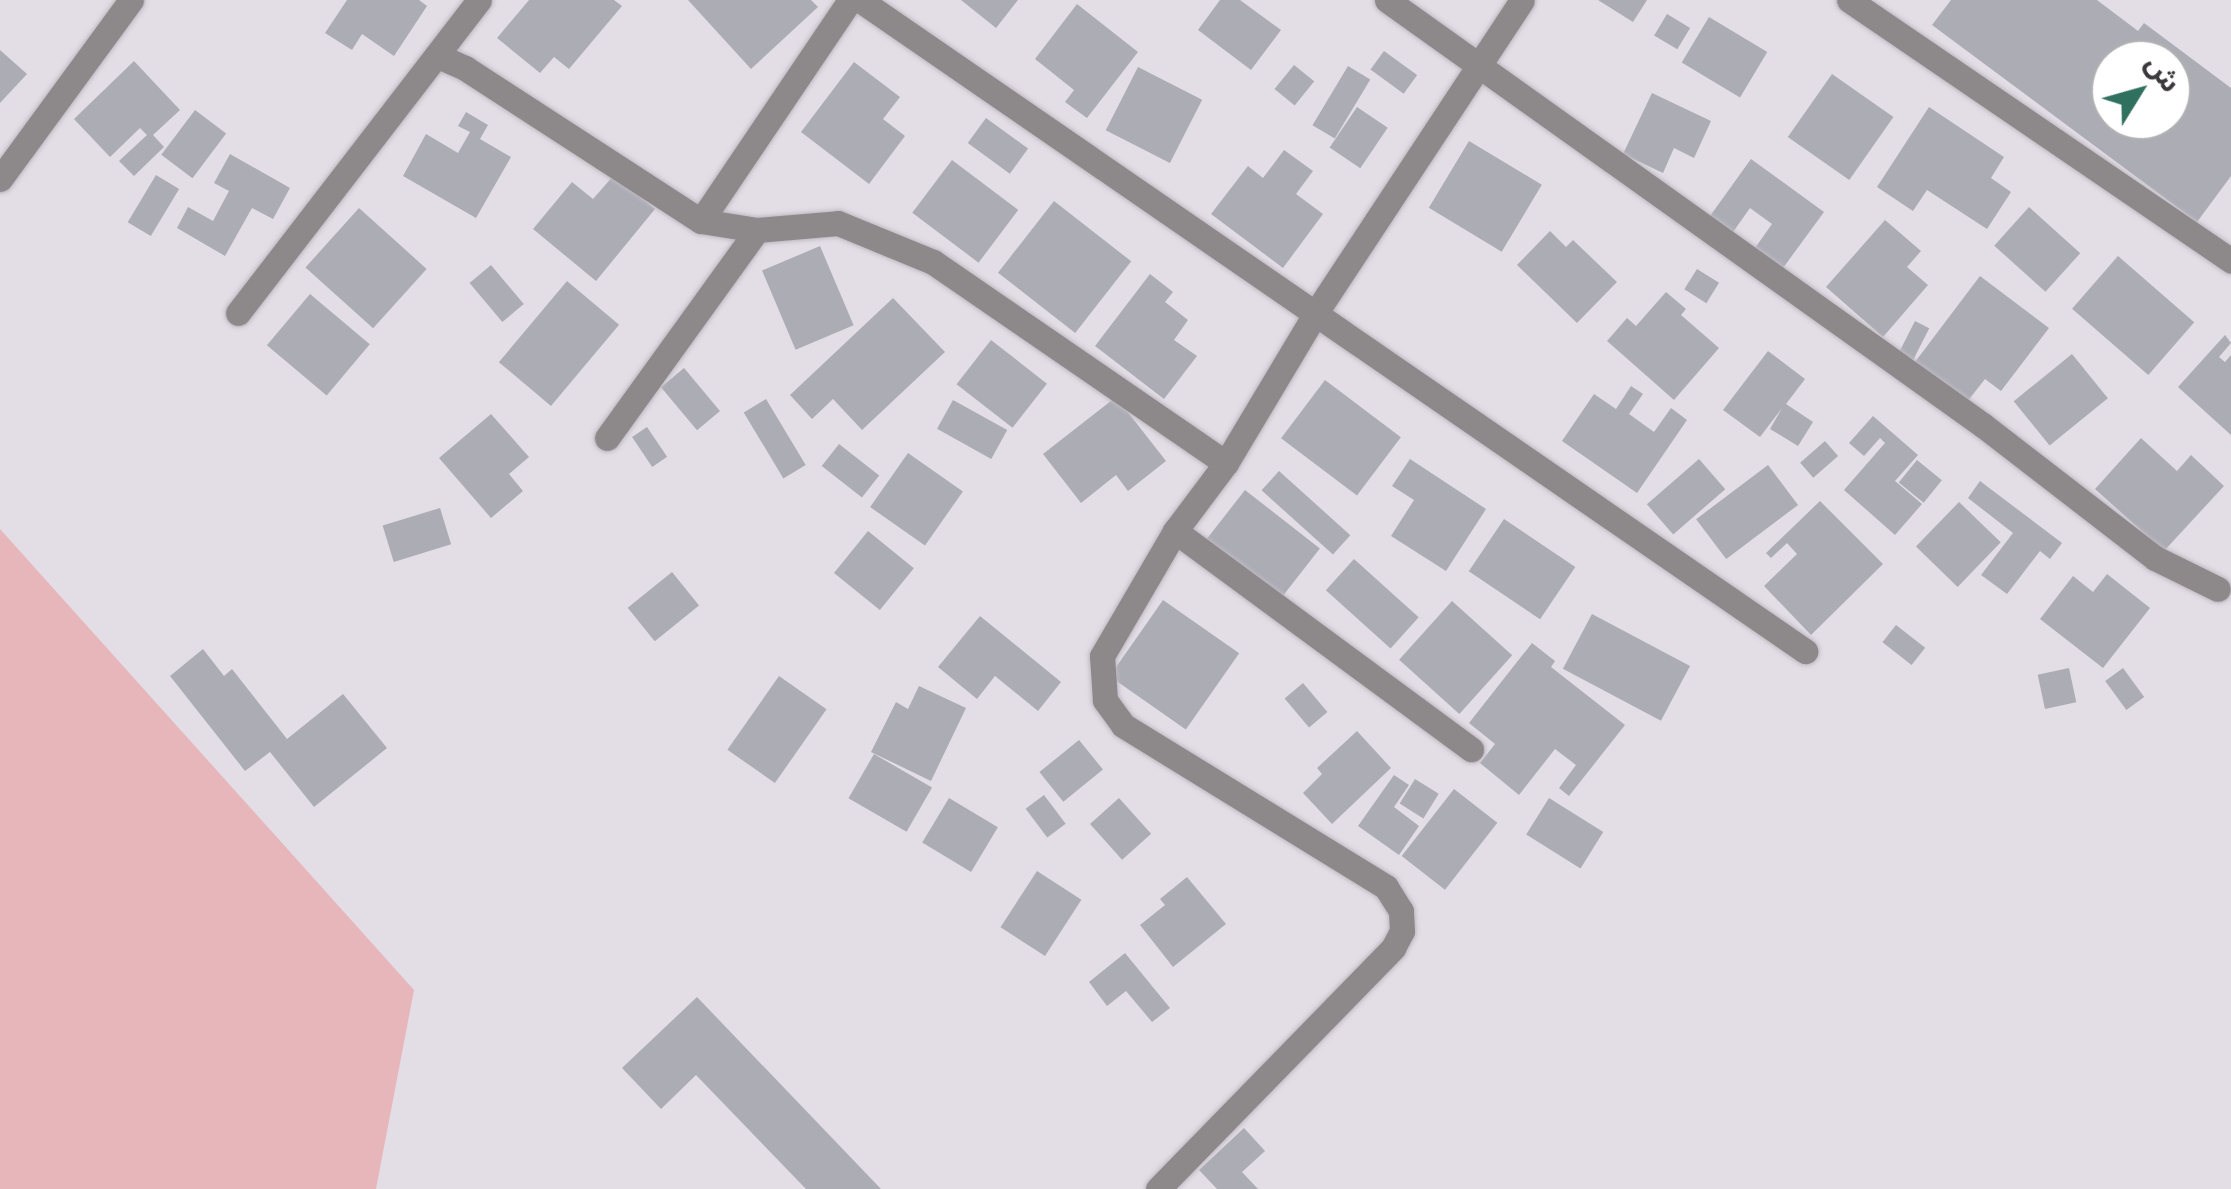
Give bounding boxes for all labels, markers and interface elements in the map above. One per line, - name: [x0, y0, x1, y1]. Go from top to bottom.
- north arrow: [2091, 40, 2191, 140]
- text: ش: [2137, 47, 2189, 99]

